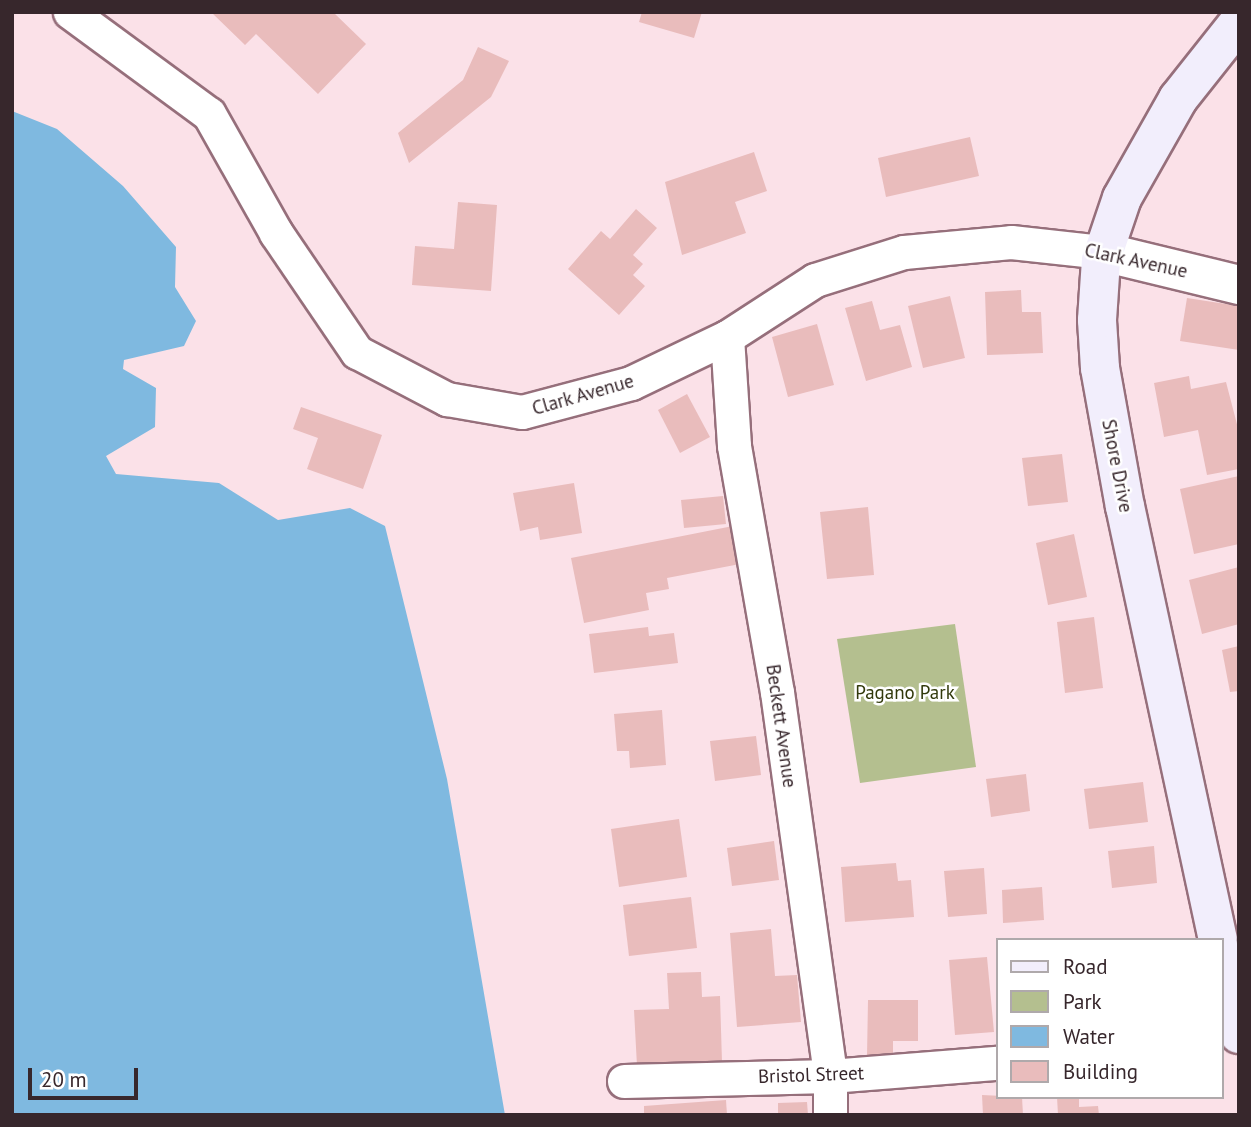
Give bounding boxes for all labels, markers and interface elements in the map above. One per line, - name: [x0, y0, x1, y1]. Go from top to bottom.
- street label: Clark Avenue: [1082, 239, 1190, 283]
- street label: Clark Avenue: [529, 369, 637, 421]
- street label: Shore Drive: [1097, 417, 1137, 515]
- street label: Beckett Avenue: [761, 663, 801, 789]
- park label: Pagano Park: [855, 682, 955, 704]
- legend: [996, 938, 1223, 1099]
- text: Road: [1063, 953, 1107, 980]
- text: Park: [1063, 988, 1102, 1015]
- text: Water: [1063, 1023, 1115, 1050]
- scale bar: [32, 1054, 142, 1098]
- text: Building: [1063, 1058, 1138, 1085]
- street label: Bristol Street: [758, 1062, 864, 1088]
- text: 20 m: [41, 1066, 87, 1093]

